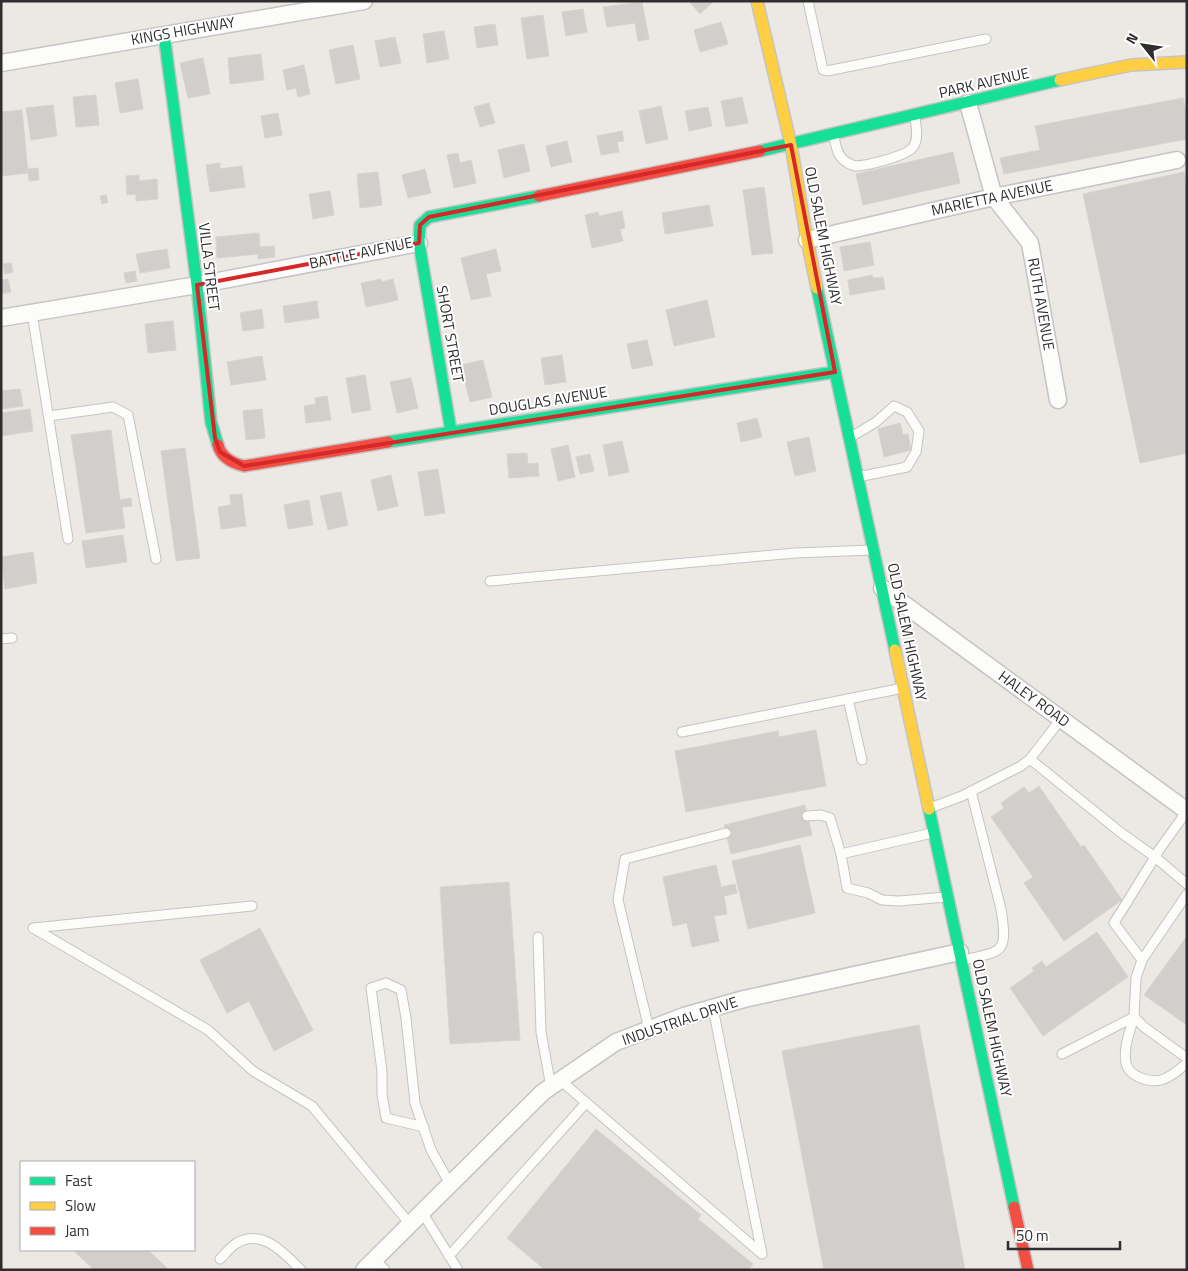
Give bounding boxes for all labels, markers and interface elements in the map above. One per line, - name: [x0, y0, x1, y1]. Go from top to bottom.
- street label: KINGS HIGHWAY: [129, 10, 237, 51]
- north arrow: [1118, 20, 1168, 70]
- text: N: [1120, 29, 1143, 48]
- street label: PARK AVENUE: [936, 61, 1031, 104]
- street label: OLD SALEM HIGHWAY: [799, 165, 848, 307]
- street label: MARIETTA AVENUE: [929, 173, 1055, 222]
- street label: VILLA STREET: [193, 221, 226, 312]
- street label: BATTLE AVENUE: [307, 230, 415, 275]
- street label: RUTH AVENUE: [1022, 256, 1061, 352]
- street label: SHORT STREET: [431, 284, 470, 384]
- street label: DOUGLAS AVENUE: [487, 380, 609, 421]
- street label: OLD SALEM HIGHWAY: [882, 561, 933, 703]
- street label: HALEY ROAD: [994, 665, 1075, 732]
- street label: OLD SALEM HIGHWAY: [967, 957, 1018, 1099]
- street label: INDUSTRIAL DRIVE: [619, 990, 741, 1051]
- legend: [20, 1161, 195, 1251]
- text: Fast: [65, 1169, 93, 1192]
- text: Slow: [65, 1194, 96, 1217]
- scale bar: [1008, 1218, 1120, 1250]
- text: Jam: [65, 1219, 89, 1242]
- text: 50 m: [1016, 1224, 1049, 1247]

